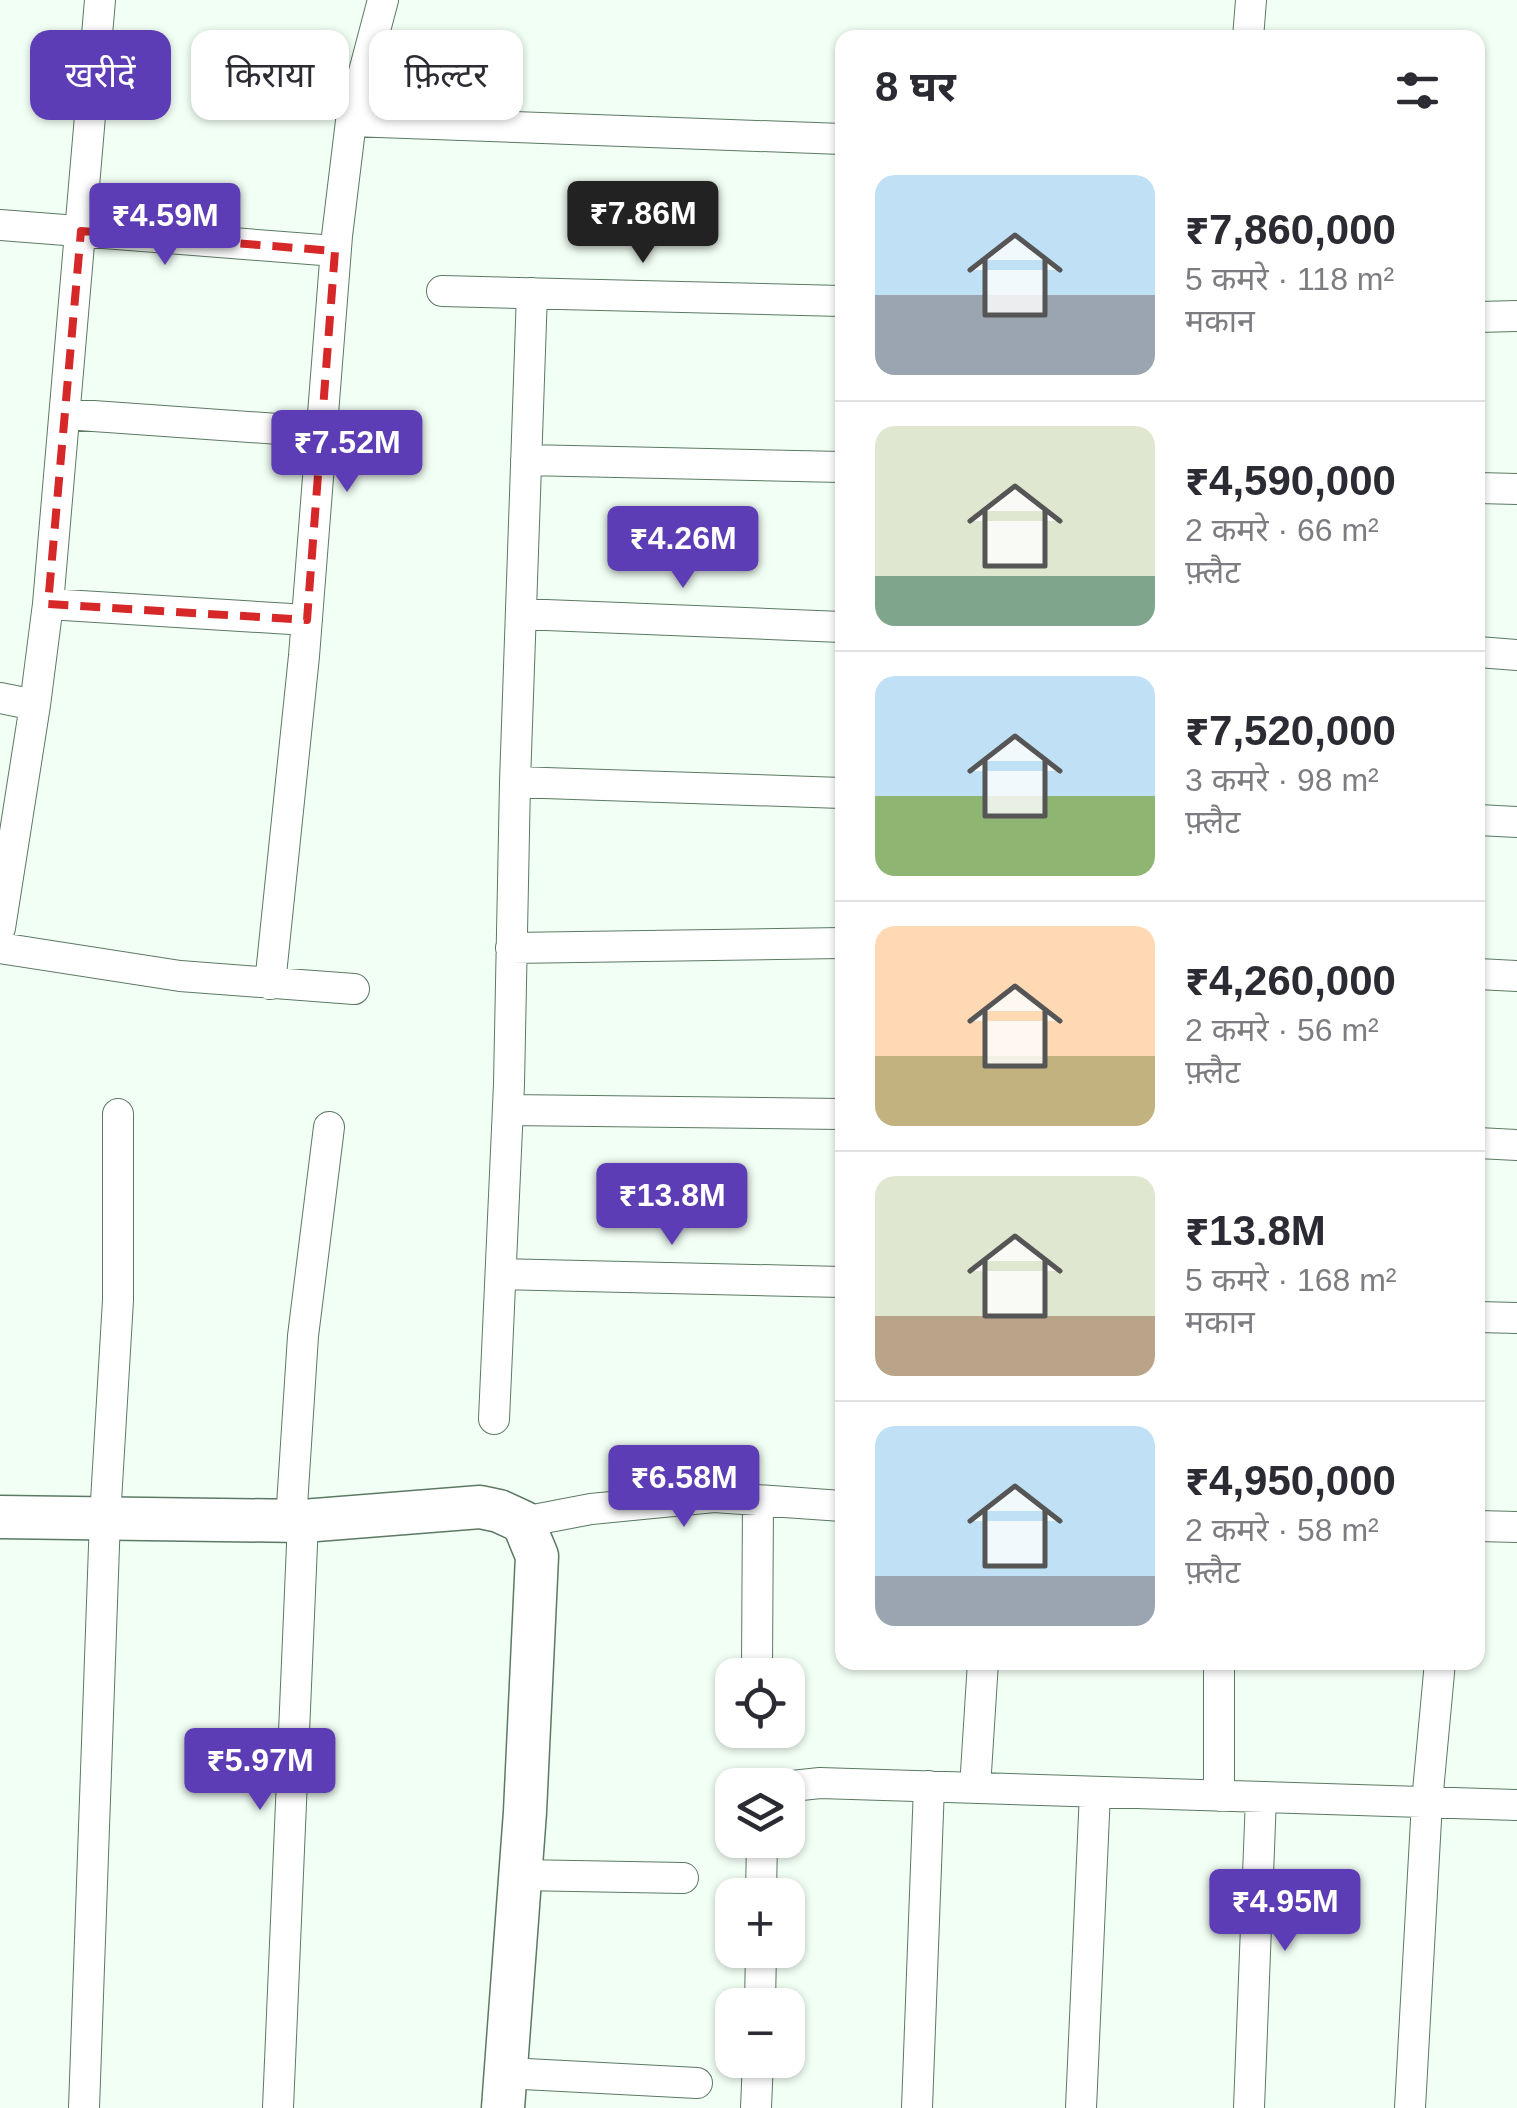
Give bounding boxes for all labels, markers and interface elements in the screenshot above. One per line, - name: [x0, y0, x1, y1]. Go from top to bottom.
- chip: खरीदें: [30, 30, 171, 120]
- chip: किराया: [191, 30, 349, 120]
- chip: फ़िल्टर: [369, 30, 523, 120]
- text: 8 घर: [875, 63, 956, 110]
- icon: filters: [1390, 63, 1445, 118]
- pin: ₹7.86M: [562, 181, 724, 266]
- pin: ₹4.59M: [84, 183, 246, 268]
- text: ₹7.86M: [589, 195, 697, 231]
- text: ₹4.59M: [111, 197, 219, 233]
- text: ₹7,860,000: [1185, 206, 1396, 253]
- icon: home: [955, 215, 1075, 335]
- text: 5 कमरे · 118 m²: [1185, 261, 1394, 297]
- text: मकान: [1185, 303, 1255, 339]
- pin: ₹7.52M: [266, 410, 428, 495]
- text: ₹7.52M: [293, 424, 401, 460]
- text: ₹4,590,000: [1185, 457, 1396, 504]
- icon: home: [955, 466, 1075, 586]
- pin: ₹4.26M: [602, 506, 764, 591]
- text: 2 कमरे · 66 m²: [1185, 512, 1379, 548]
- text: ₹4.26M: [629, 520, 737, 556]
- text: फ़्लैट: [1185, 554, 1240, 590]
- text: ₹7,520,000: [1185, 707, 1396, 754]
- icon: home: [955, 716, 1075, 836]
- text: 3 कमरे · 98 m²: [1185, 762, 1379, 798]
- text: फ़्लैट: [1185, 804, 1240, 840]
- text: ₹4,260,000: [1185, 957, 1396, 1004]
- icon: home: [955, 966, 1075, 1086]
- text: 2 कमरे · 56 m²: [1185, 1012, 1379, 1048]
- text: फ़्लैट: [1185, 1054, 1240, 1090]
- pin: ₹13.8M: [591, 1163, 753, 1248]
- text: ₹13.8M: [618, 1177, 726, 1213]
- text: ₹13.8M: [1185, 1207, 1326, 1254]
- icon: home: [955, 1216, 1075, 1336]
- text: 5 कमरे · 168 m²: [1185, 1262, 1397, 1298]
- text: मकान: [1185, 1304, 1255, 1340]
- pin: ₹6.58M: [603, 1445, 765, 1530]
- text: ₹4,950,000: [1185, 1457, 1396, 1504]
- text: ₹6.58M: [630, 1459, 738, 1495]
- icon: home: [955, 1466, 1075, 1586]
- text: 2 कमरे · 58 m²: [1185, 1512, 1379, 1548]
- text: फ़्लैट: [1185, 1554, 1240, 1590]
- map controls: [715, 1658, 805, 2078]
- button: locate: [715, 1658, 805, 1748]
- pin: ₹5.97M: [179, 1728, 341, 1813]
- text: ₹5.97M: [206, 1742, 314, 1778]
- button: layers: [715, 1768, 805, 1858]
- pin: ₹4.95M: [1204, 1869, 1366, 1954]
- button: +: [715, 1878, 805, 1968]
- text: ₹4.95M: [1231, 1883, 1339, 1919]
- button: −: [715, 1988, 805, 2078]

